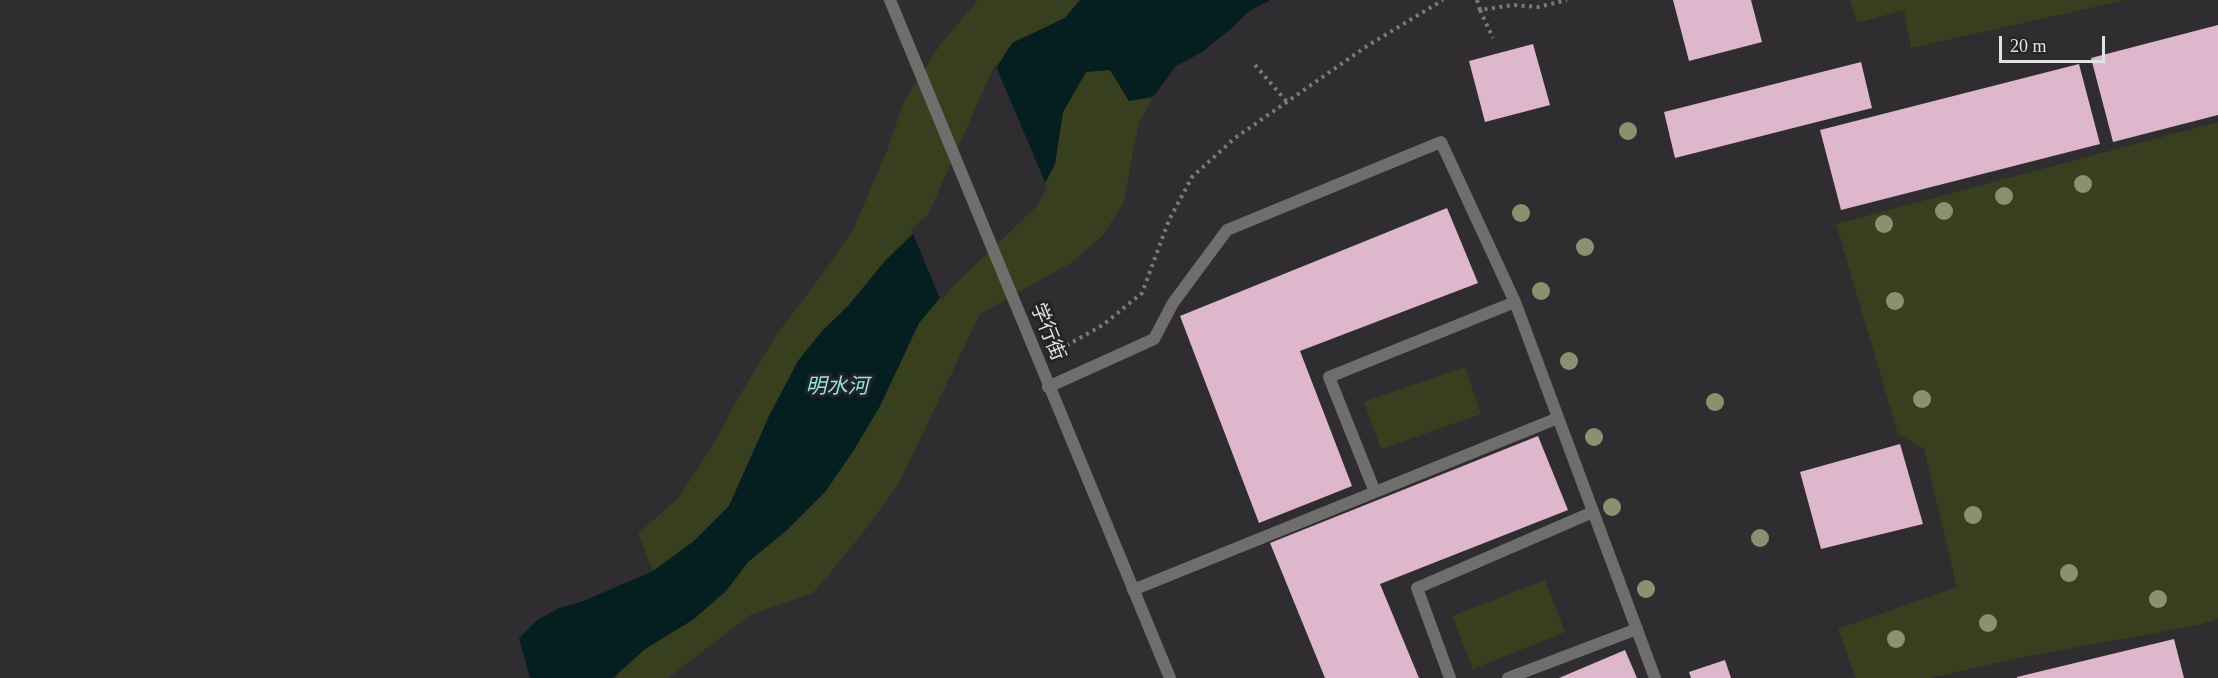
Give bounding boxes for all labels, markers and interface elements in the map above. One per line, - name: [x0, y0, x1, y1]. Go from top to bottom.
- scale bar: [2002, 24, 2108, 62]
- text: 20 m: [2010, 36, 2047, 56]
- street label: 学行街: [1025, 300, 1069, 364]
- water label: 明水河: [806, 374, 868, 400]

